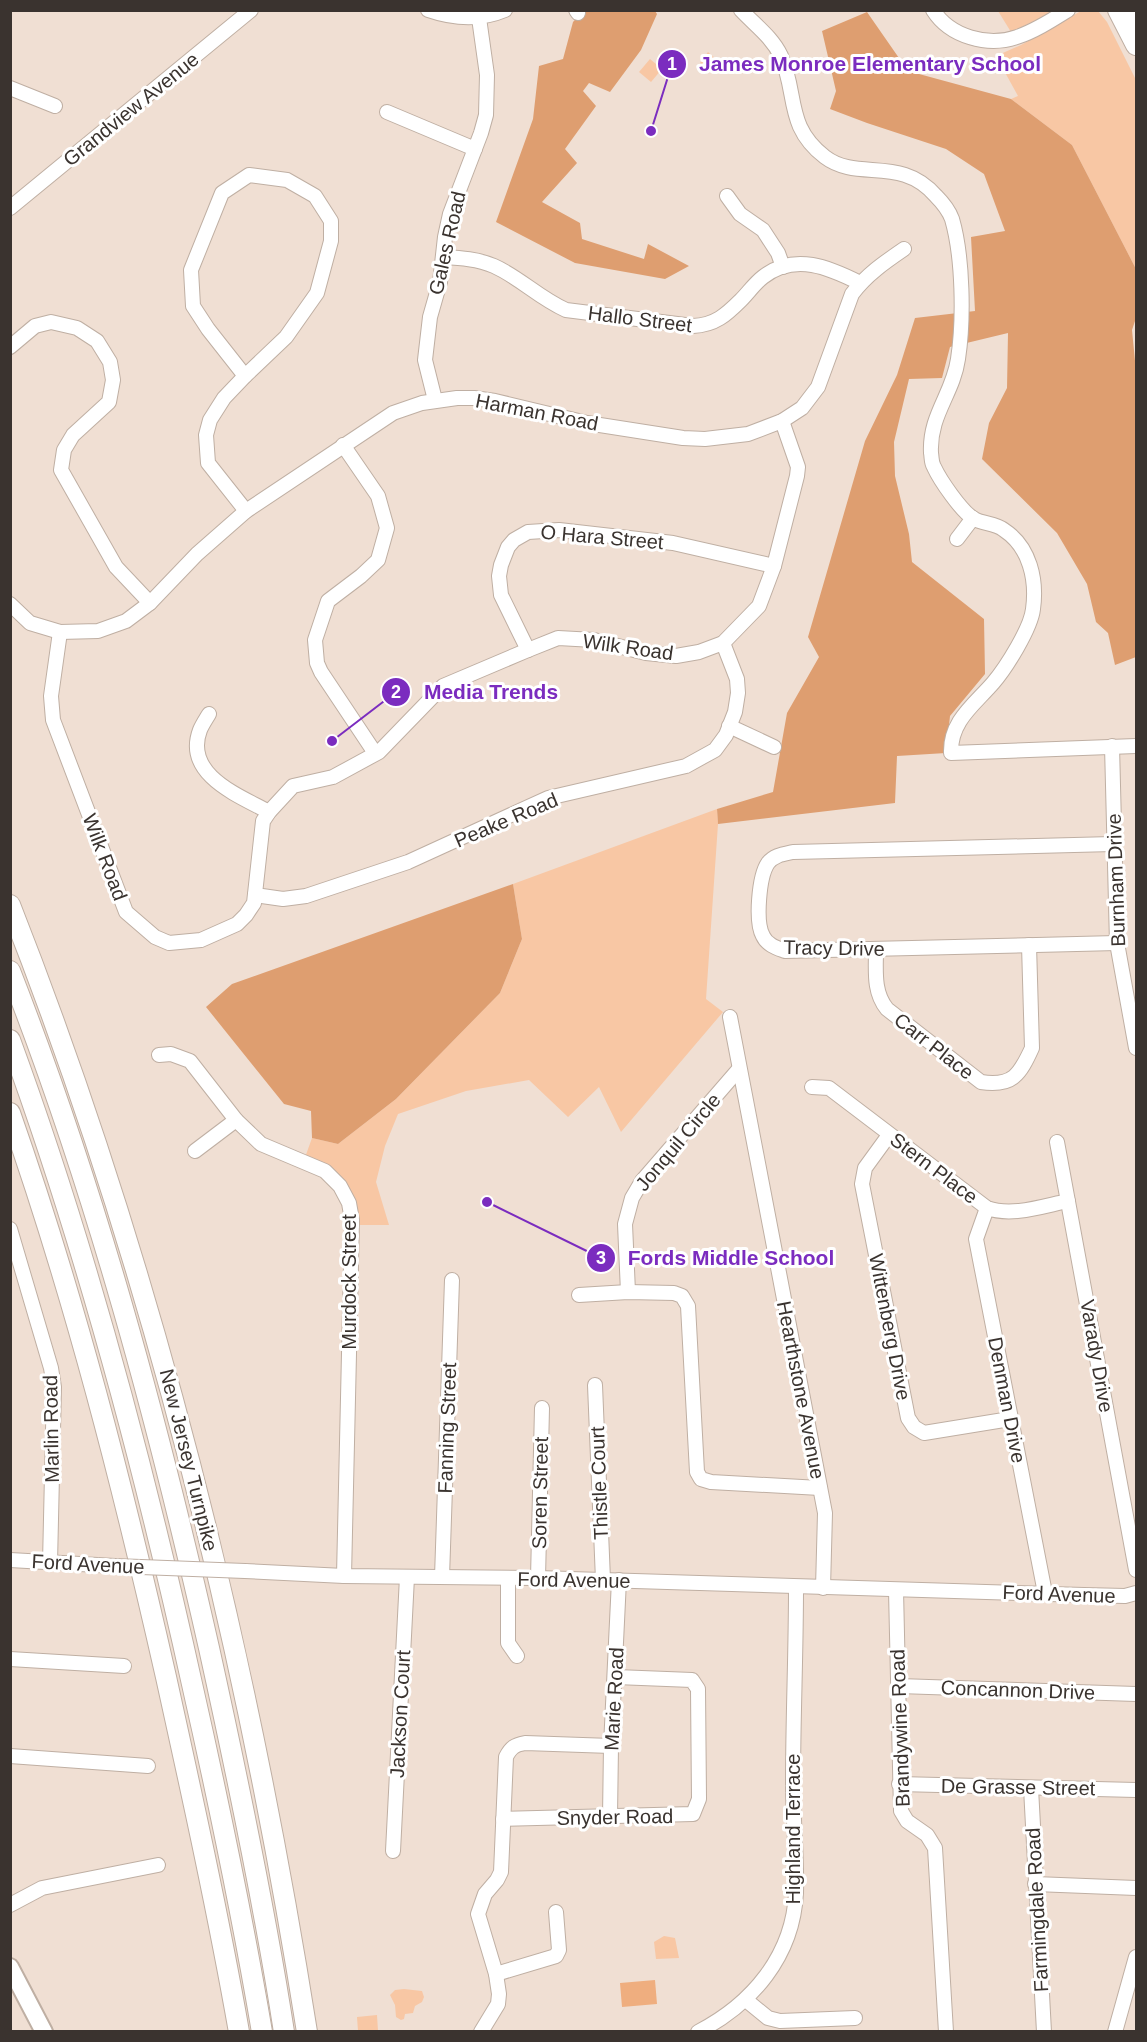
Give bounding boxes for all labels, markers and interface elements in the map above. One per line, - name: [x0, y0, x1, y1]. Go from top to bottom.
- callout: James Monroe Elementary School: [657, 44, 1053, 83]
- street label: Grandview Avenue: [59, 48, 203, 170]
- text: James Monroe Elementary School: [699, 52, 1041, 75]
- text: 1: [667, 54, 677, 74]
- street label: Gales Road: [424, 189, 470, 297]
- street label: Hallo Street: [587, 302, 694, 336]
- street label: Harman Road: [474, 389, 600, 435]
- street label: O Hara Street: [540, 521, 665, 553]
- street label: Wilk Road: [581, 630, 675, 664]
- callout: Media Trends: [381, 672, 570, 711]
- text: Media Trends: [424, 680, 558, 703]
- text: 2: [391, 682, 401, 702]
- street label: Peake Road: [451, 788, 561, 852]
- street label: Wilk Road: [78, 811, 132, 903]
- street label: Burnham Drive: [1103, 813, 1129, 947]
- street label: Tracy Drive: [783, 936, 885, 960]
- street label: Carr Place: [890, 1008, 978, 1084]
- street label: Jonquil Circle: [631, 1089, 725, 1195]
- street label: Stern Place: [886, 1128, 982, 1208]
- street label: Murdock Street: [338, 1214, 360, 1350]
- callout: Fords Middle School: [586, 1238, 846, 1277]
- text: Fords Middle School: [628, 1246, 834, 1269]
- text: 3: [596, 1248, 606, 1268]
- street label: Wittenberg Drive: [865, 1252, 915, 1402]
- street label: Varady Drive: [1076, 1298, 1118, 1414]
- street label: Hearthstone Avenue: [773, 1299, 829, 1481]
- street label: Denman Drive: [984, 1335, 1030, 1465]
- street label: Fanning Street: [434, 1362, 460, 1494]
- street label: New Jersey Turnpike: [156, 1367, 222, 1553]
- street label: Marlin Road: [39, 1375, 63, 1483]
- street label: Thistle Court: [586, 1426, 612, 1540]
- street label: Soren Street: [528, 1436, 552, 1549]
- street label: Ford Avenue: [31, 1550, 145, 1578]
- street label: Ford Avenue: [517, 1568, 631, 1592]
- street label: Ford Avenue: [1002, 1581, 1116, 1607]
- street label: Marie Road: [600, 1647, 628, 1751]
- street label: Jackson Court: [386, 1649, 414, 1778]
- street label: Brandywine Road: [886, 1649, 914, 1807]
- street label: Concannon Drive: [940, 1676, 1096, 1704]
- street label: Highland Terrace: [782, 1754, 804, 1904]
- street label: De Grasse Street: [941, 1775, 1096, 1799]
- street label: Snyder Road: [556, 1805, 674, 1829]
- street label: Farmingdale Road: [1022, 1827, 1052, 1993]

